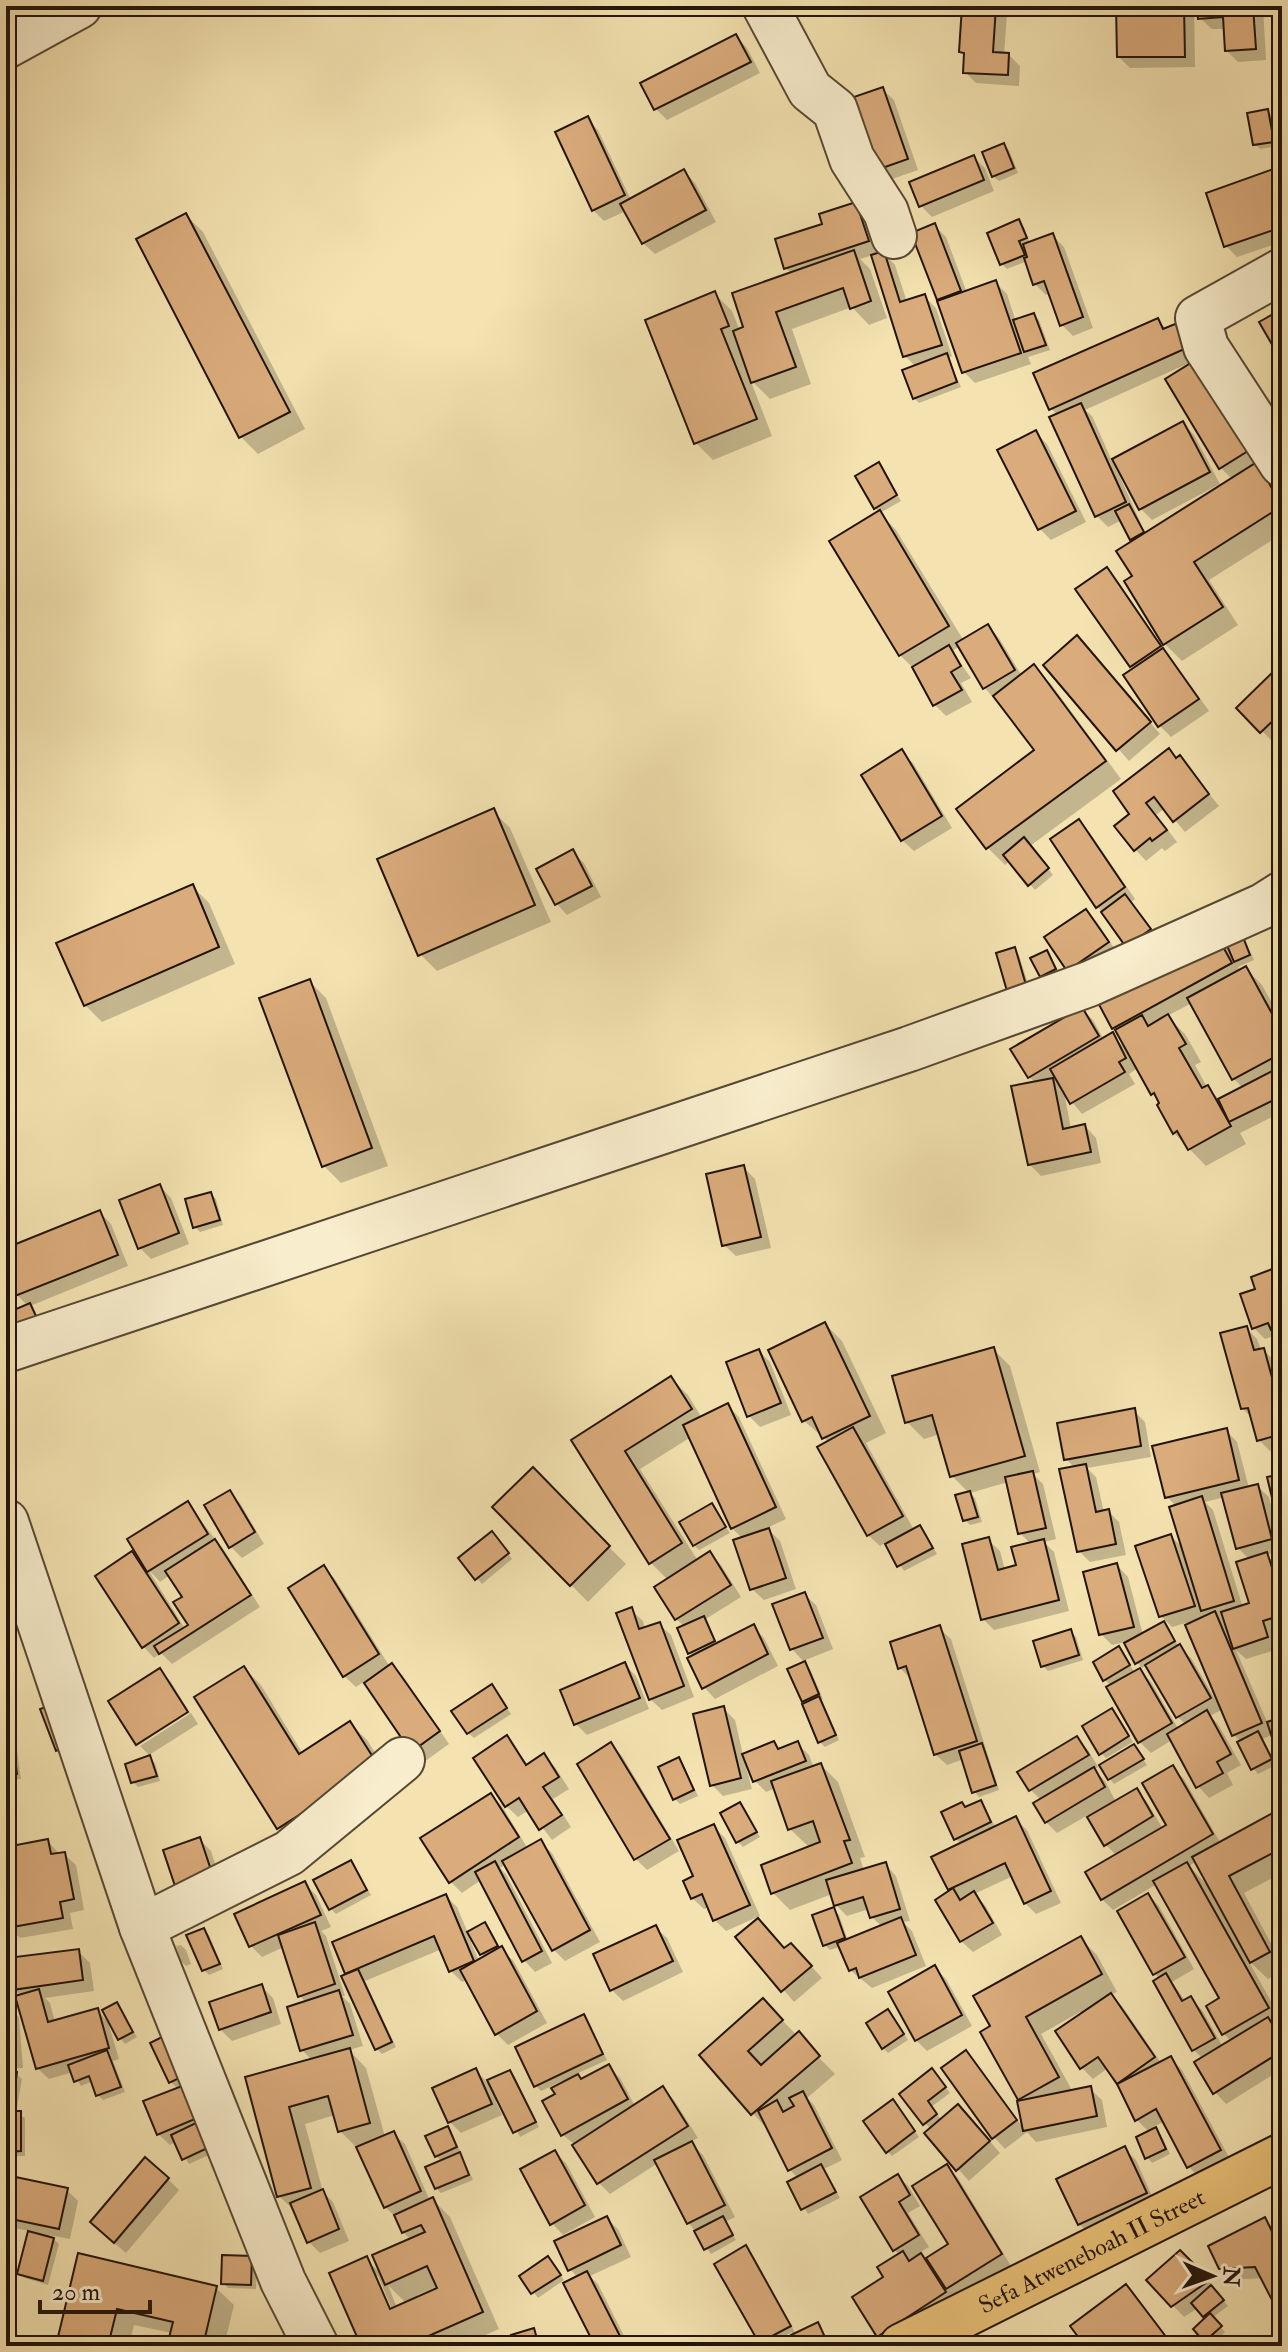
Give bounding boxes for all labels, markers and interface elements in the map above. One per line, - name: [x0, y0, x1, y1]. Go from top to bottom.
- street label: Sefa Atweneboah II Street: [973, 2182, 1211, 2321]
- north arrow: [1172, 2236, 1252, 2316]
- scale bar: [40, 2264, 150, 2314]
- text: N: [1217, 2265, 1245, 2287]
- text: 20 m: [52, 2277, 101, 2308]

